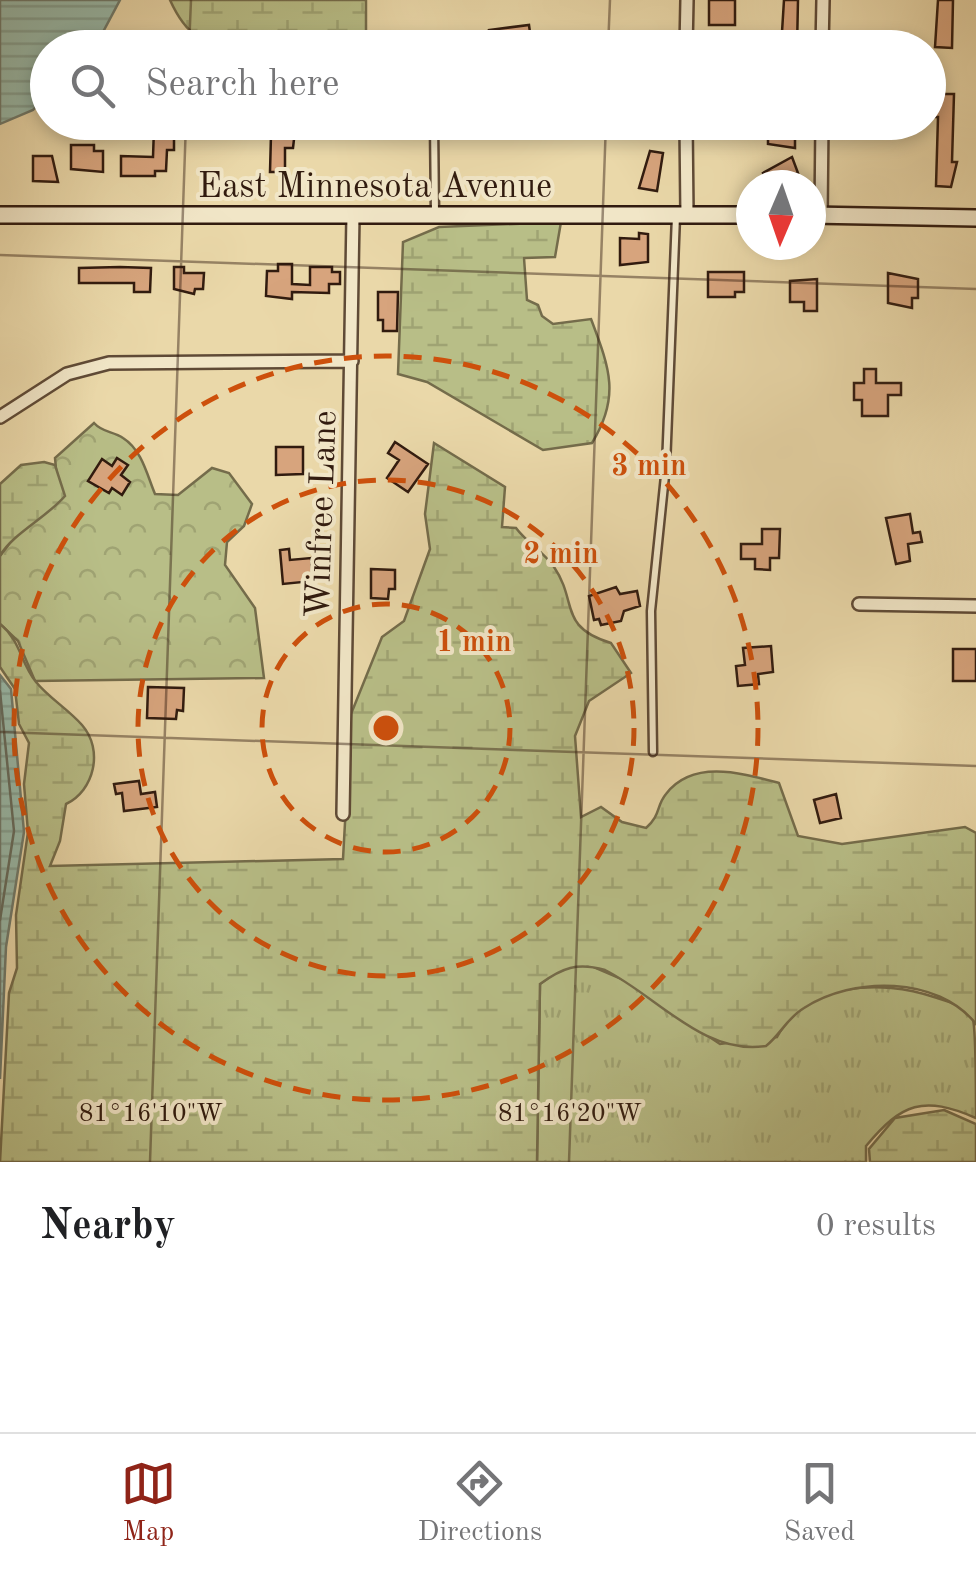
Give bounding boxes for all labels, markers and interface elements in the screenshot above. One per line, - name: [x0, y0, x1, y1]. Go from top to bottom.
- search box: [30, 30, 946, 140]
- icon: search: [65, 58, 120, 113]
- text: Search here: [145, 66, 340, 104]
- street label: East Minnesota Avenue: [198, 170, 552, 205]
- north arrow: [736, 170, 826, 260]
- street label: Winfree Lane: [301, 410, 344, 619]
- text: 3 min: [611, 452, 687, 482]
- text: 2 min: [523, 540, 599, 570]
- text: 1 min: [436, 628, 512, 658]
- centre of rings: [368, 710, 404, 746]
- text: 81°16'10"W: [79, 1102, 223, 1127]
- text: 81°16'20"W: [498, 1102, 642, 1127]
- text: Nearby: [40, 1206, 176, 1248]
- text: 0 results: [816, 1211, 936, 1243]
- tab: Map: [121, 1456, 176, 1551]
- tab: Directions: [418, 1456, 542, 1551]
- tab: Saved: [784, 1456, 855, 1551]

